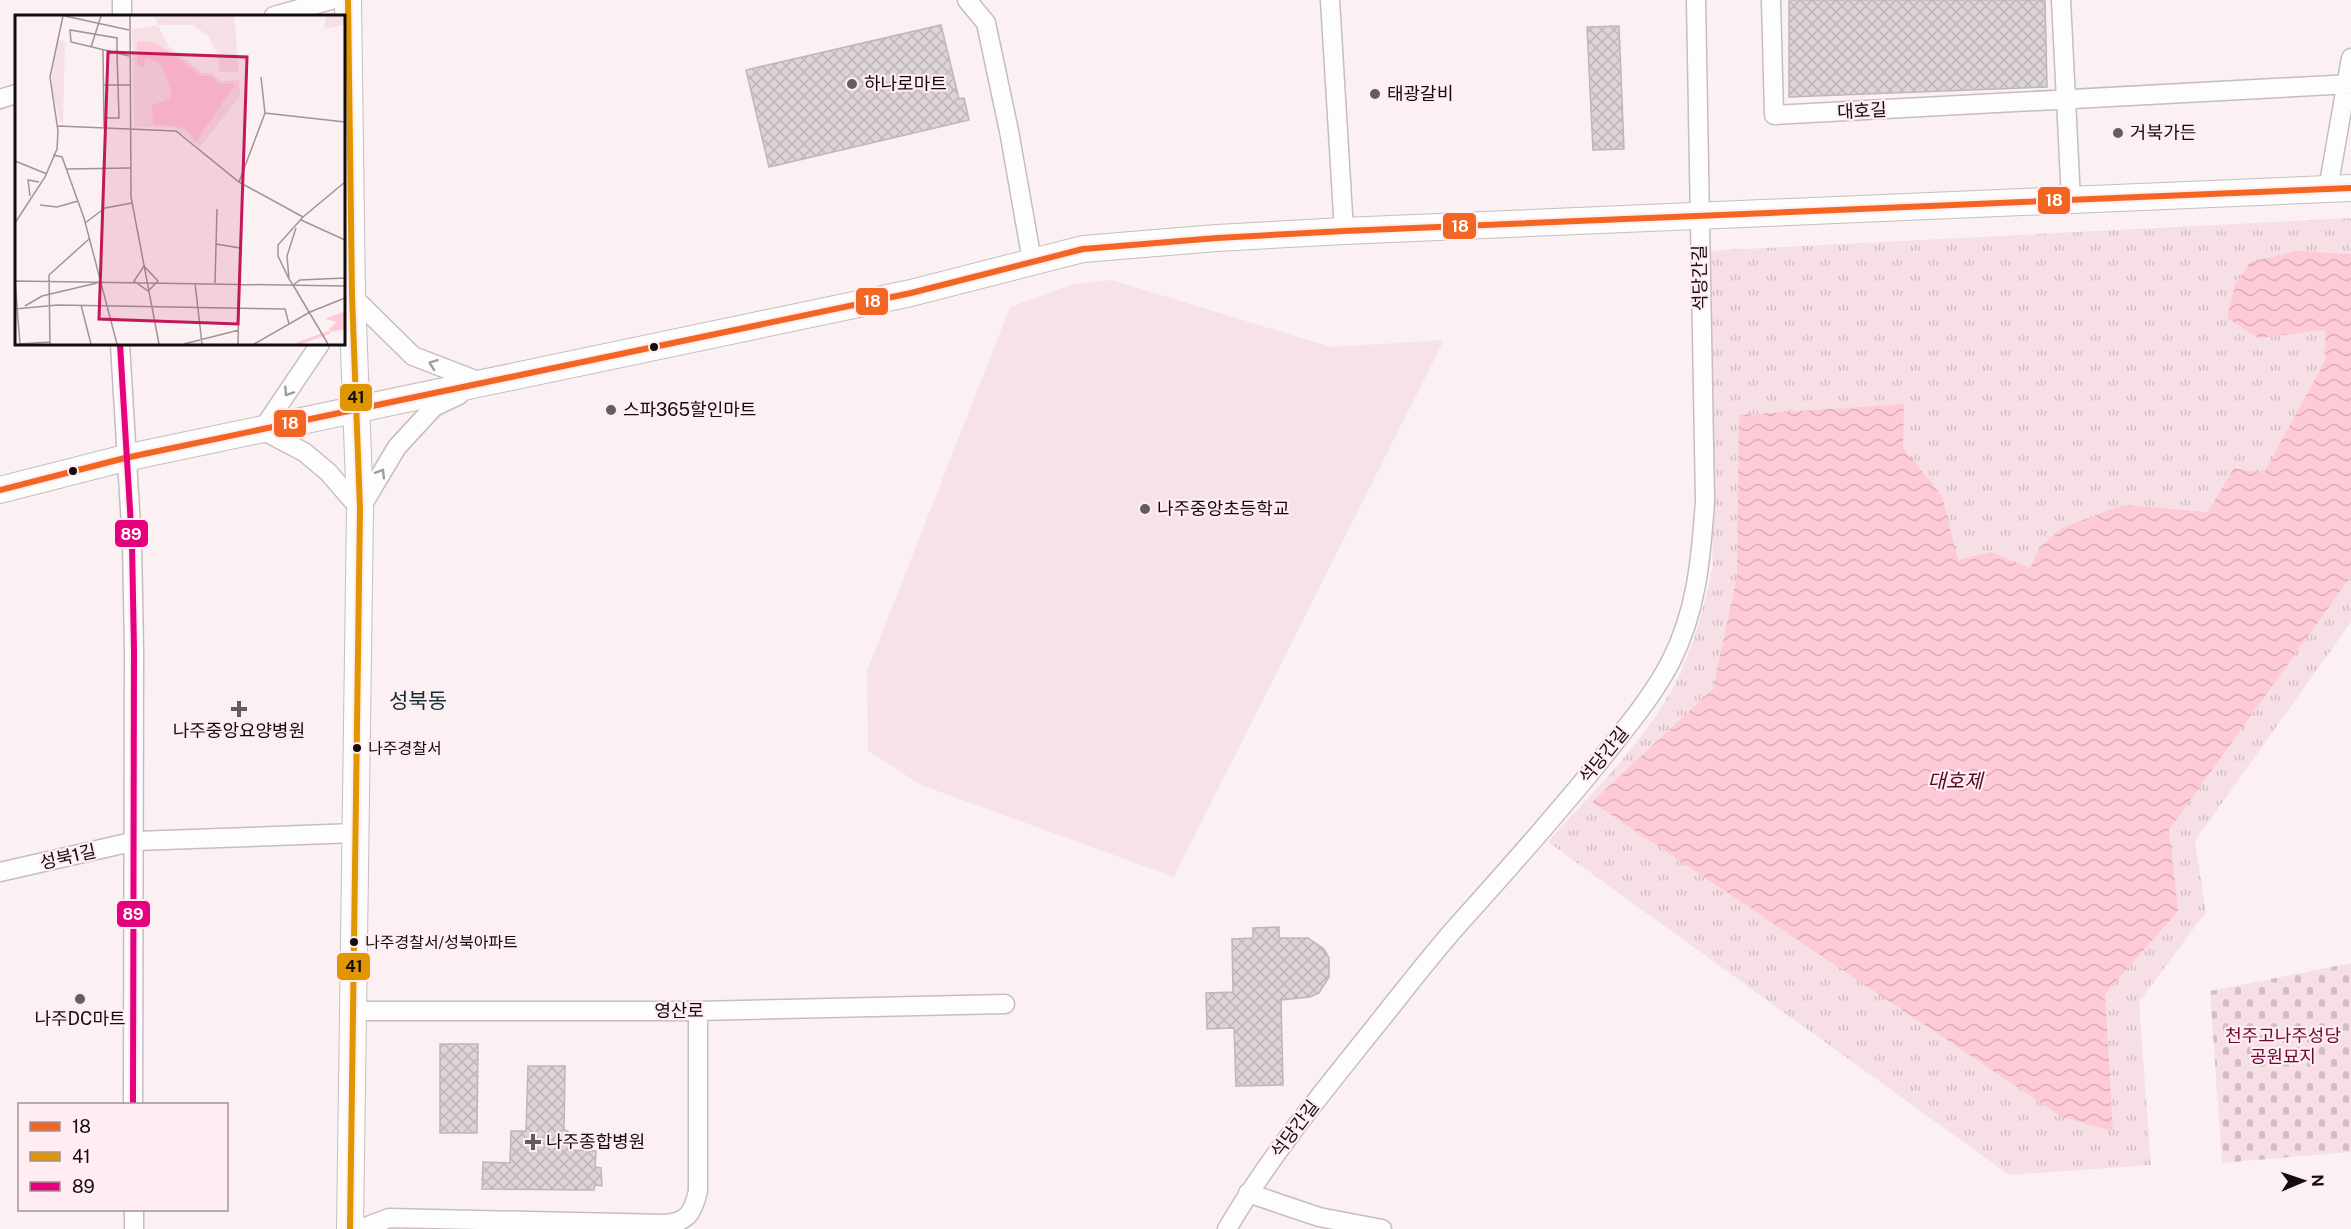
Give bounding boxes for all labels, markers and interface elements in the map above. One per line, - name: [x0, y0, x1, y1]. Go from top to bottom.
- inset map: [15, 15, 345, 345]
- place label: 하나로마트: [864, 73, 947, 94]
- marker: 하나로마트: [845, 77, 859, 91]
- place label: 태광갈비: [1387, 83, 1453, 104]
- marker: 태광갈비: [1368, 87, 1382, 101]
- street label: 대호길: [1837, 99, 1887, 122]
- place label: 거북가든: [2130, 122, 2196, 143]
- marker: 거북가든: [2111, 126, 2125, 140]
- line badge: 18: [2037, 186, 2071, 215]
- text: 18: [2045, 191, 2063, 210]
- line badge: 18: [1442, 212, 1477, 240]
- text: 18: [1451, 217, 1469, 236]
- street label: 석당간길: [1688, 245, 1711, 311]
- line badge: 18: [855, 287, 889, 316]
- text: 18: [863, 292, 881, 311]
- unlabelled marker: [648, 341, 660, 353]
- one-way arrow: [428, 358, 439, 371]
- line badge: 41: [339, 383, 373, 412]
- one-way arrow: [283, 386, 295, 396]
- text: 41: [347, 388, 365, 407]
- place label: 스파365할인마트: [623, 399, 756, 420]
- marker: 스파365할인마트: [604, 403, 618, 417]
- line badge: 18: [273, 409, 307, 438]
- text: 18: [281, 414, 299, 433]
- unlabelled marker: [67, 465, 79, 477]
- one-way arrow: [374, 469, 386, 479]
- place label: 나주중앙초등학교: [1157, 498, 1289, 519]
- marker: 나주중앙초등학교: [1138, 502, 1152, 516]
- line badge: 89: [114, 519, 149, 548]
- text: 89: [120, 525, 142, 544]
- district label: 성북동: [389, 688, 447, 713]
- marker: 나주중앙요양병원: [230, 700, 248, 718]
- place label: 나주중앙요양병원: [173, 720, 305, 741]
- street label: 석당간길: [1575, 722, 1633, 787]
- place label: 나주경찰서: [368, 739, 442, 758]
- marker: 나주경찰서: [351, 742, 363, 754]
- water label: 대호제: [1927, 769, 1985, 793]
- street label: 성북1길: [38, 840, 98, 873]
- line badge: 89: [116, 900, 151, 928]
- text: 89: [122, 905, 144, 924]
- place label: 나주경찰서/성북아파트: [365, 933, 518, 952]
- marker: 나주경찰서/성북아파트: [348, 936, 360, 948]
- line badge: 41: [336, 952, 371, 981]
- text: 41: [345, 957, 363, 976]
- marker: 나주DC마트: [73, 992, 87, 1006]
- street label: 영산로: [654, 1000, 704, 1021]
- place label: 나주DC마트: [34, 1008, 126, 1029]
- park label: 천주고나주성당 공원묘지: [2225, 1025, 2341, 1067]
- street label: 석당간길: [1266, 1096, 1323, 1161]
- legend: [18, 1103, 228, 1211]
- text: 18: [72, 1116, 91, 1137]
- place label: 나주종합병원: [546, 1131, 645, 1152]
- marker: 나주종합병원: [524, 1133, 542, 1151]
- text: 41: [72, 1146, 91, 1167]
- north arrow: [2273, 1151, 2333, 1211]
- text: N: [2308, 1174, 2327, 1187]
- text: 89: [72, 1176, 95, 1197]

